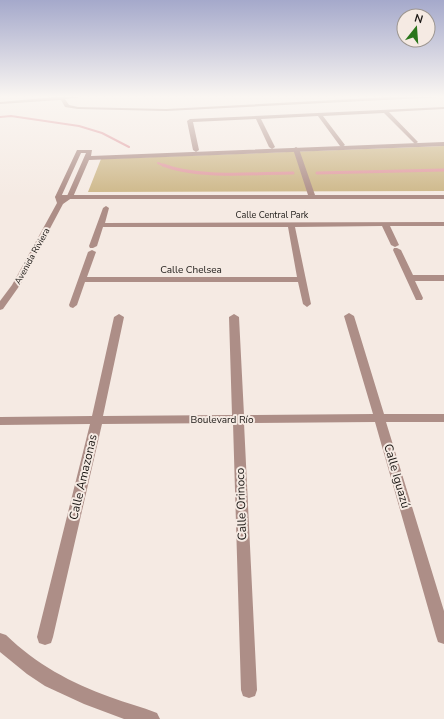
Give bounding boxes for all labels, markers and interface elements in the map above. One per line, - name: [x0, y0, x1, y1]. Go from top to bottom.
- north arrow: [396, 8, 436, 48]
- text: N: [413, 11, 425, 27]
- street label: Calle Central Park: [236, 209, 309, 221]
- street label: Avenida Riviera: [12, 225, 53, 286]
- street label: Calle Chelsea: [160, 263, 222, 277]
- street label: Boulevard Río: [191, 413, 254, 427]
- street label: Calle Amazonas: [65, 433, 101, 521]
- street label: Calle Iguazú: [380, 442, 414, 510]
- street label: Calle Orinoco: [232, 467, 250, 541]

